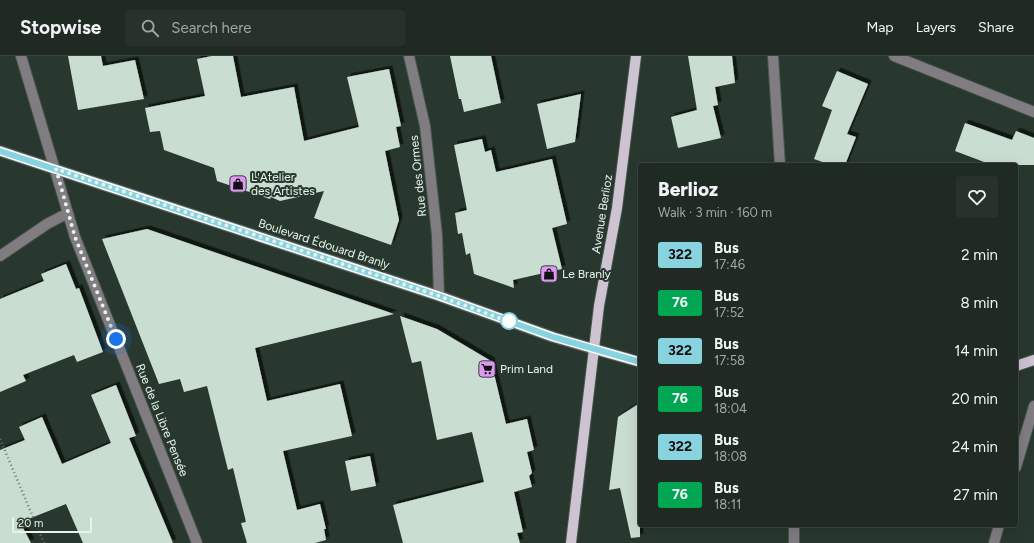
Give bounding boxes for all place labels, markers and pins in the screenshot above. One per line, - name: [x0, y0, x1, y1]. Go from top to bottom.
- place label: L'Atelier des Artistes: [251, 170, 315, 198]
- shop icon: L'Atelier des Artistes: [228, 174, 248, 194]
- shop icon: Le Branly: [539, 264, 559, 284]
- place label: Le Branly: [562, 267, 612, 281]
- unlabelled marker: [500, 312, 518, 330]
- supermarket icon: Prim Land: [477, 359, 497, 379]
- place label: Prim Land: [500, 362, 553, 376]

